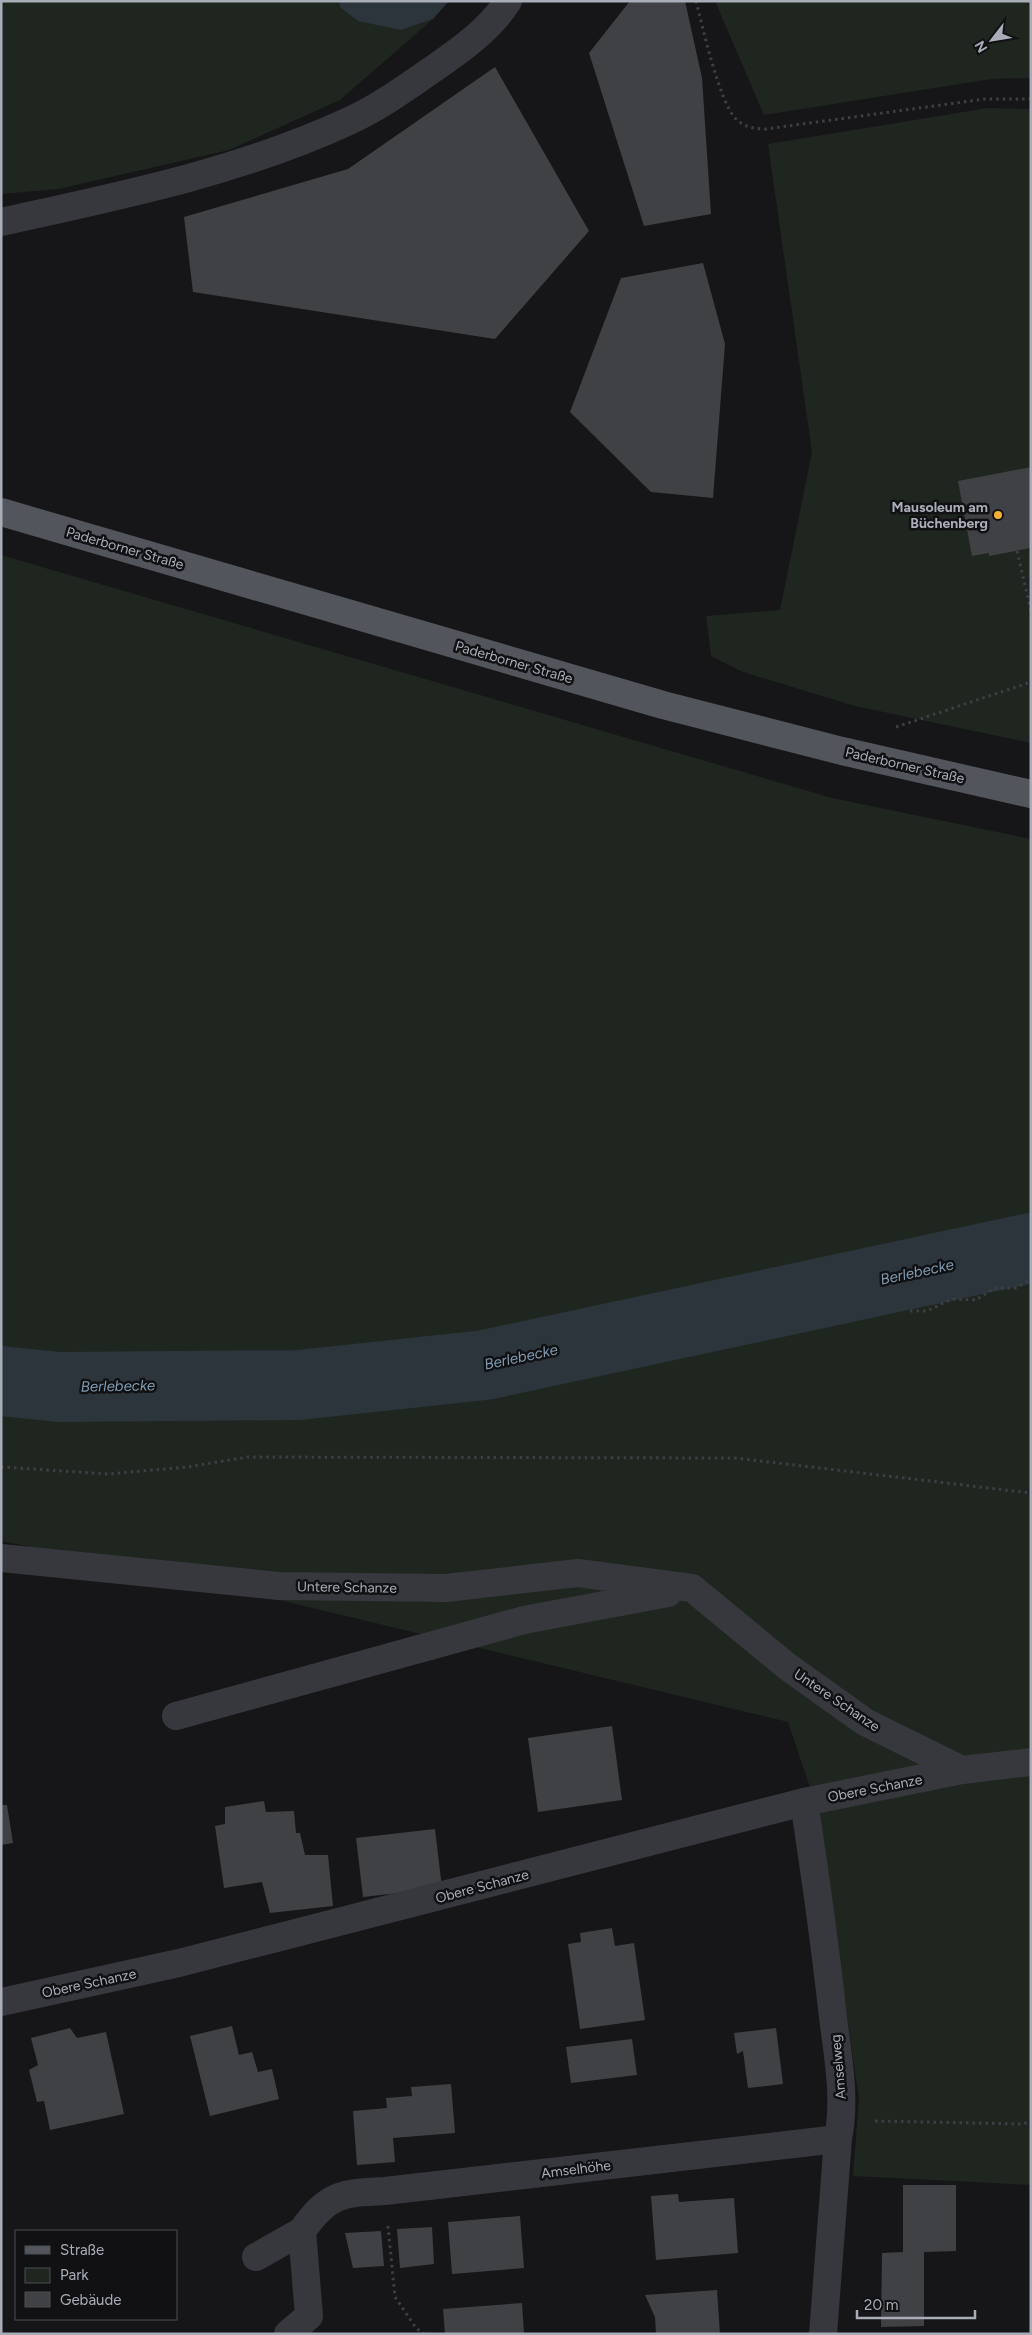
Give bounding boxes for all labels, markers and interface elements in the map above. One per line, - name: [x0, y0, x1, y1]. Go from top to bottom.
- north arrow: [967, 15, 1017, 65]
- text: N: [971, 37, 991, 55]
- place label: Mausoleum am Büchenberg: [892, 499, 988, 532]
- marker: Mausoleum am Büchenberg: [992, 509, 1004, 521]
- street label: Paderborner Straße: [64, 524, 186, 574]
- street label: Paderborner Straße: [453, 638, 575, 688]
- street label: Paderborner Straße: [844, 744, 966, 788]
- water label: Berlebecke: [879, 1255, 955, 1289]
- water label: Berlebecke: [483, 1340, 559, 1374]
- water label: Berlebecke: [81, 1376, 155, 1396]
- street label: Untere Schanze: [297, 1578, 397, 1597]
- street label: Untere Schanze: [791, 1665, 883, 1736]
- street label: Obere Schanze: [826, 1771, 924, 1806]
- street label: Obere Schanze: [434, 1866, 531, 1907]
- street label: Obere Schanze: [40, 1965, 138, 2002]
- street label: Amselweg: [827, 2034, 850, 2100]
- street label: Amselhöhe: [540, 2157, 612, 2182]
- legend: [15, 2230, 178, 2320]
- text: Straße: [60, 2241, 104, 2259]
- text: Park: [60, 2266, 89, 2284]
- scale bar: [857, 2288, 974, 2320]
- text: Gebäude: [60, 2291, 121, 2309]
- text: 20 m: [864, 2296, 898, 2314]

